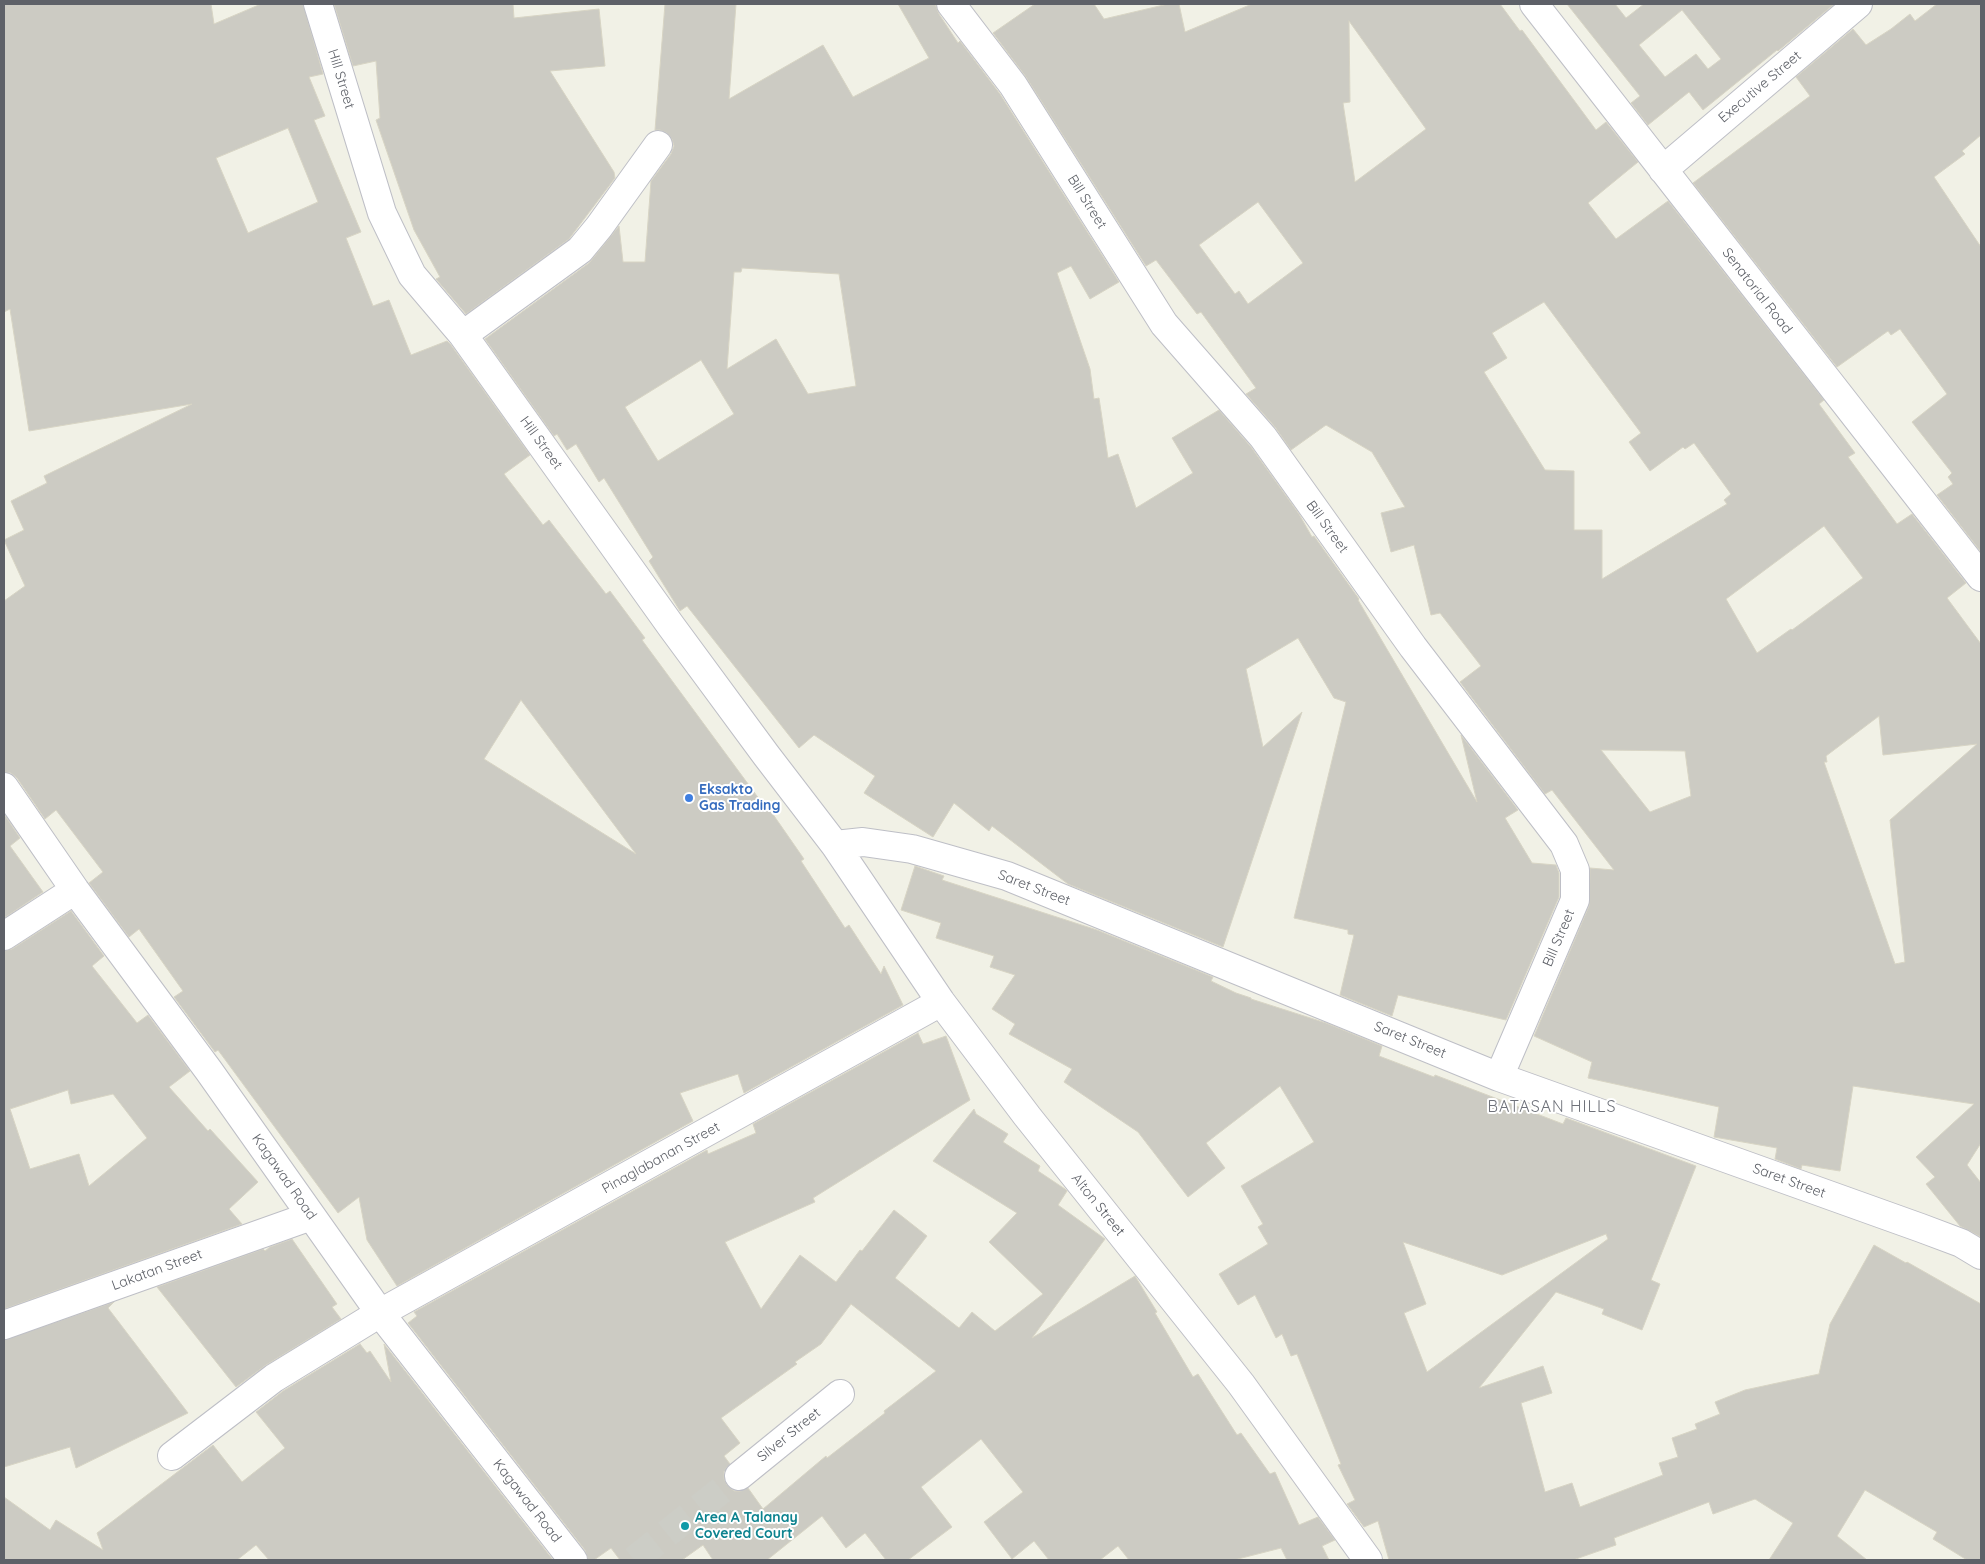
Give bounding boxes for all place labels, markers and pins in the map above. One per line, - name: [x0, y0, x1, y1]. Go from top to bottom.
- place label: Eksakto Gas Trading: [699, 782, 780, 814]
- marker: Eksakto Gas Trading: [683, 792, 695, 804]
- place label: Area A Talanay Covered Court: [695, 1510, 798, 1542]
- marker: Area A Talanay Covered Court: [679, 1520, 691, 1532]

